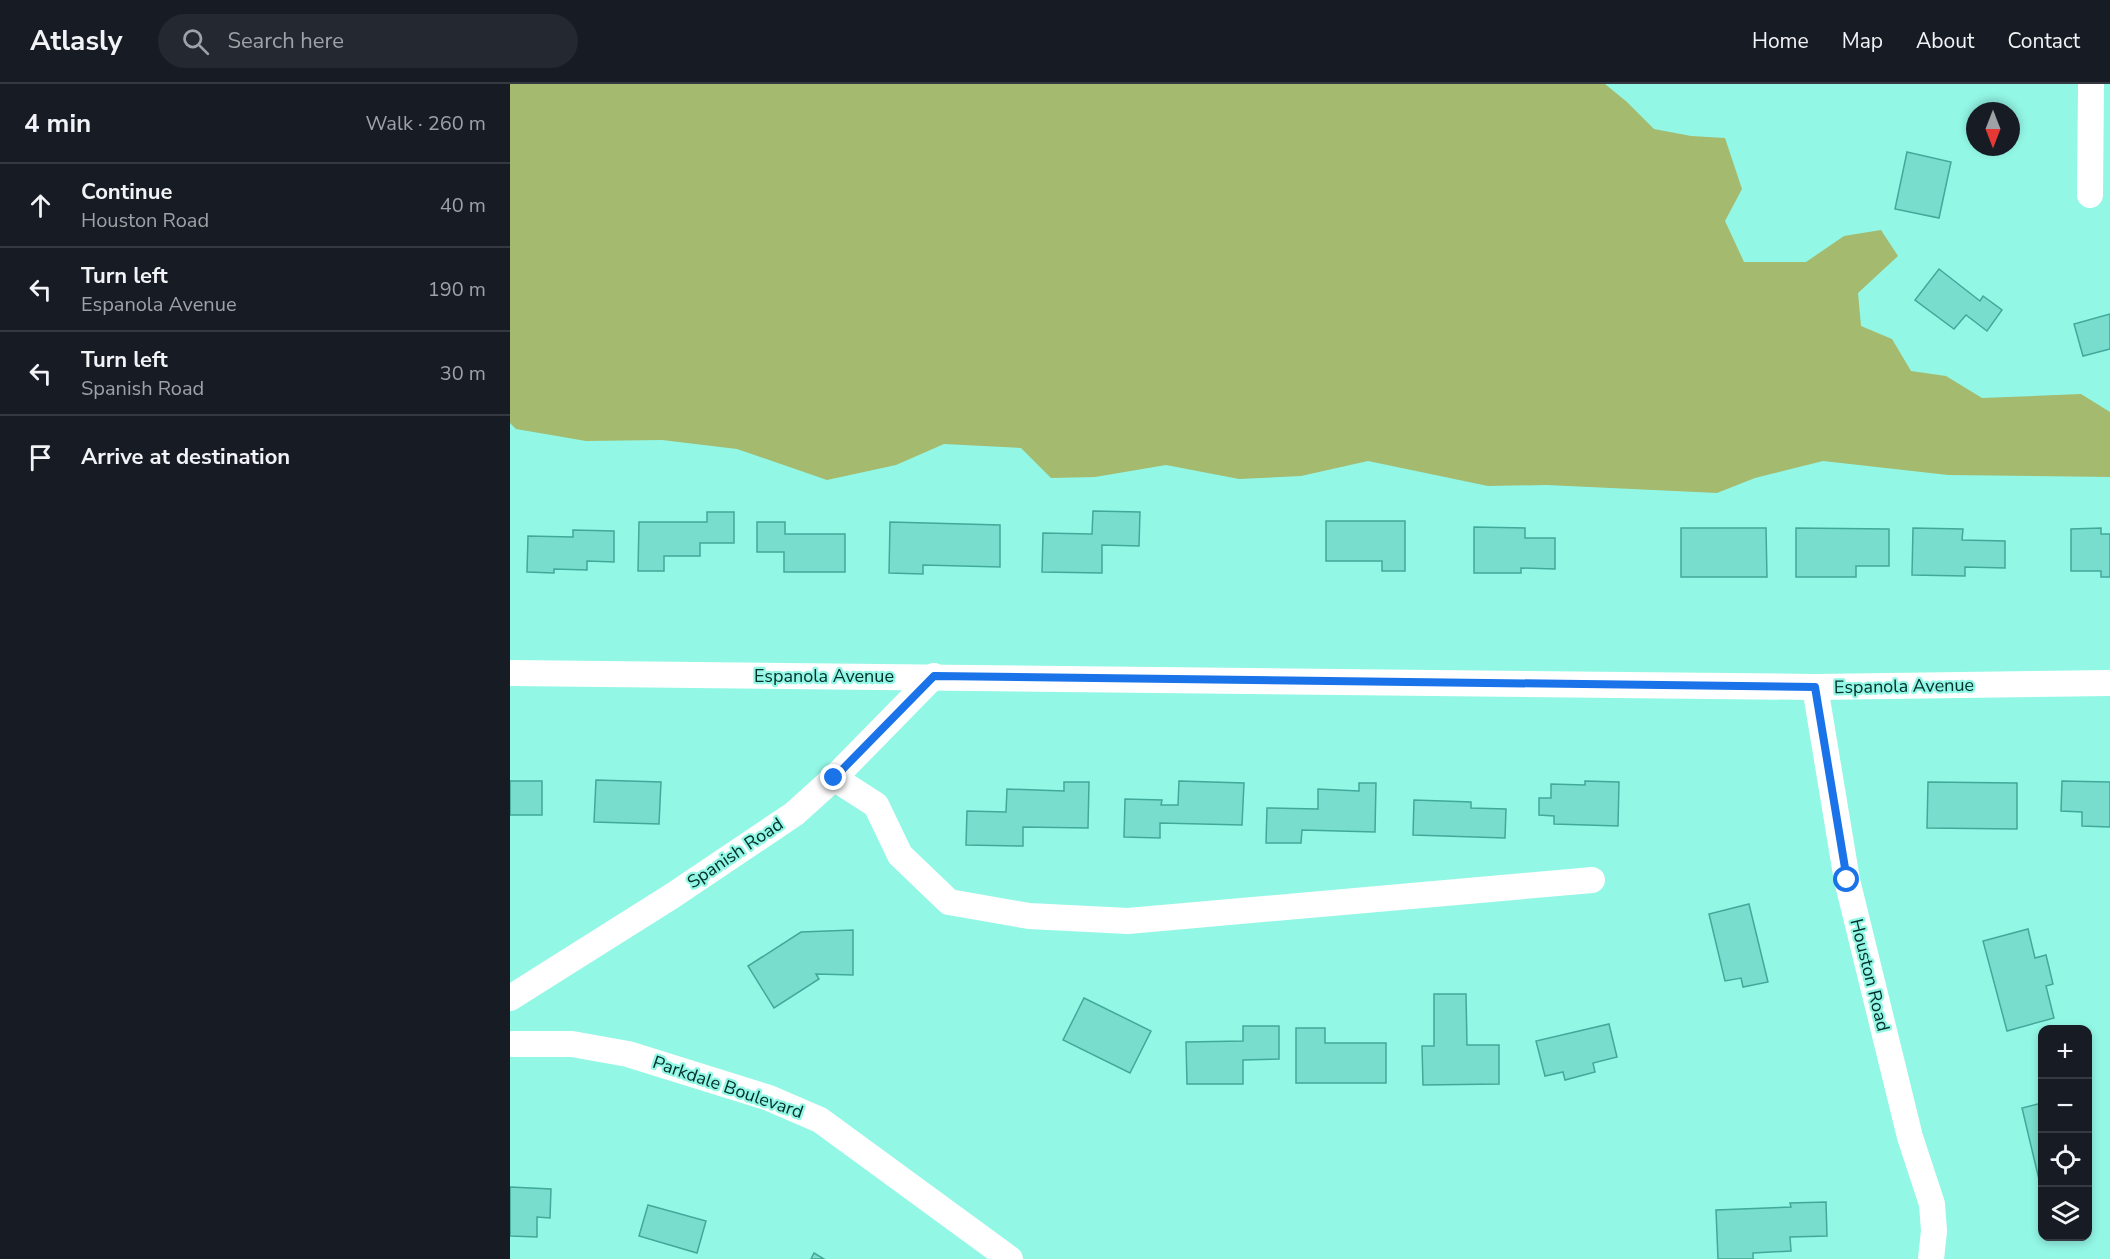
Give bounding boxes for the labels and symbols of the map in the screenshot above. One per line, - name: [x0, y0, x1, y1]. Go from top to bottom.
- north arrow: [1966, 102, 2020, 156]
- street label: Espanola Avenue: [754, 664, 894, 688]
- street label: Espanola Avenue: [1834, 673, 1974, 699]
- route end: [820, 764, 846, 790]
- street label: Spanish Road: [682, 812, 788, 894]
- route start: [1833, 866, 1859, 892]
- street label: Houston Road: [1844, 916, 1896, 1034]
- street label: Parkdale Boulevard: [650, 1050, 806, 1124]

